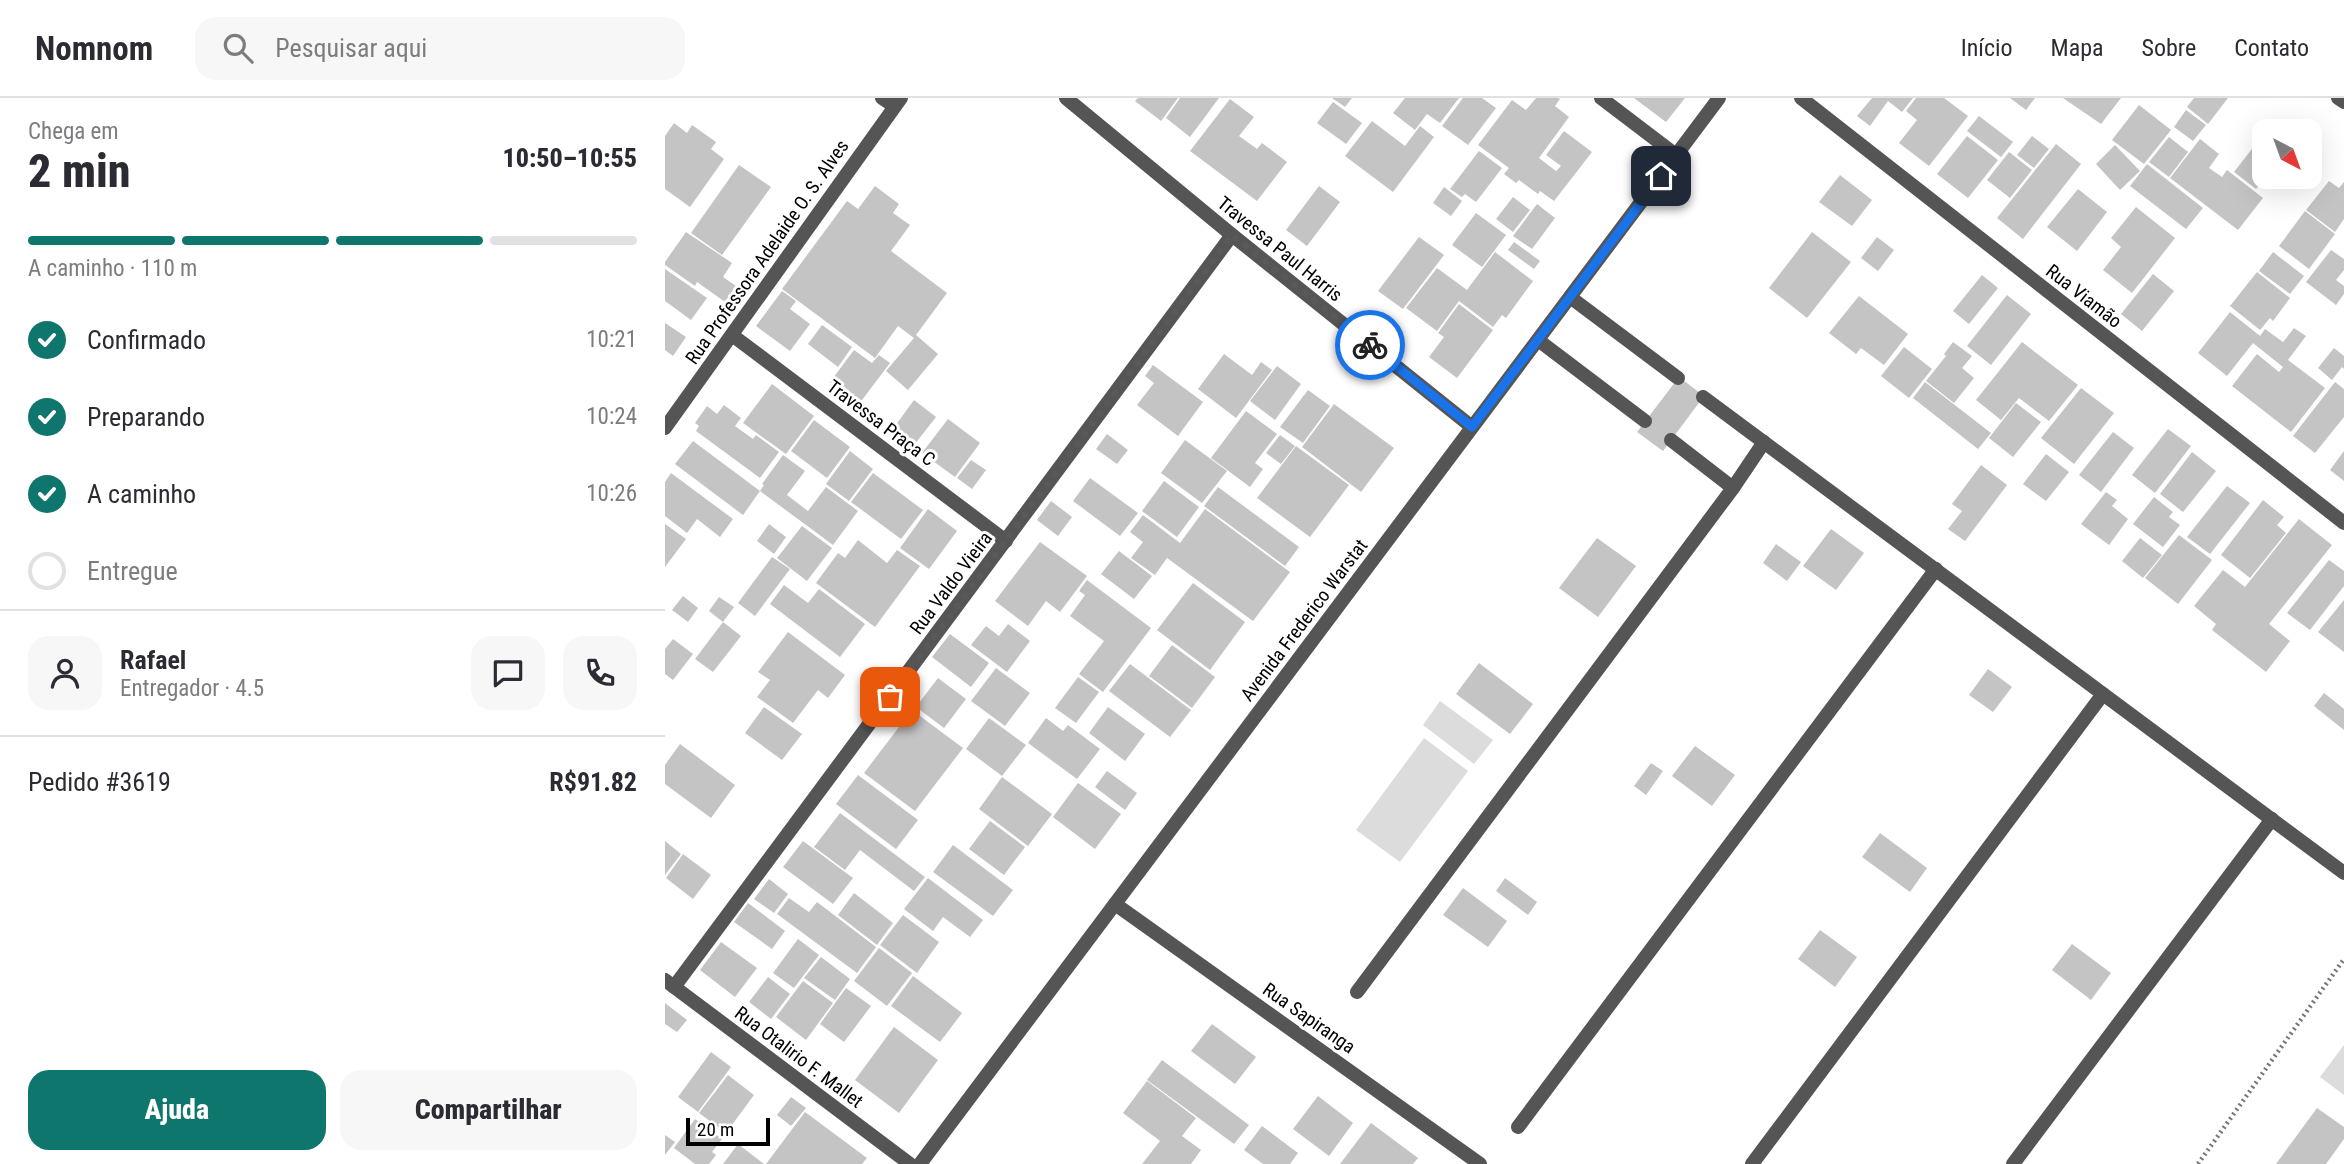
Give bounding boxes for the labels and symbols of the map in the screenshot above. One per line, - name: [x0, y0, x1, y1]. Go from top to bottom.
- north arrow: [2252, 119, 2322, 189]
- street label: Rua Professora Adelaide O. S. Alves: [681, 135, 853, 369]
- pin: [1631, 146, 1691, 206]
- street label: Travessa Paul Harris: [1213, 192, 1347, 306]
- street label: Rua Viamão: [2042, 259, 2126, 333]
- courier: [1335, 310, 1405, 380]
- street label: Travessa Praça C: [822, 375, 940, 471]
- street label: Rua Valdo Vieira: [905, 527, 997, 639]
- street label: Avenida Frederico Warstat: [1236, 535, 1372, 705]
- pin: [860, 667, 920, 727]
- street label: Rua Sapiranga: [1258, 978, 1360, 1058]
- street label: Rua Otalirio F. Mallet: [730, 1001, 868, 1113]
- scale bar: [686, 1115, 770, 1147]

